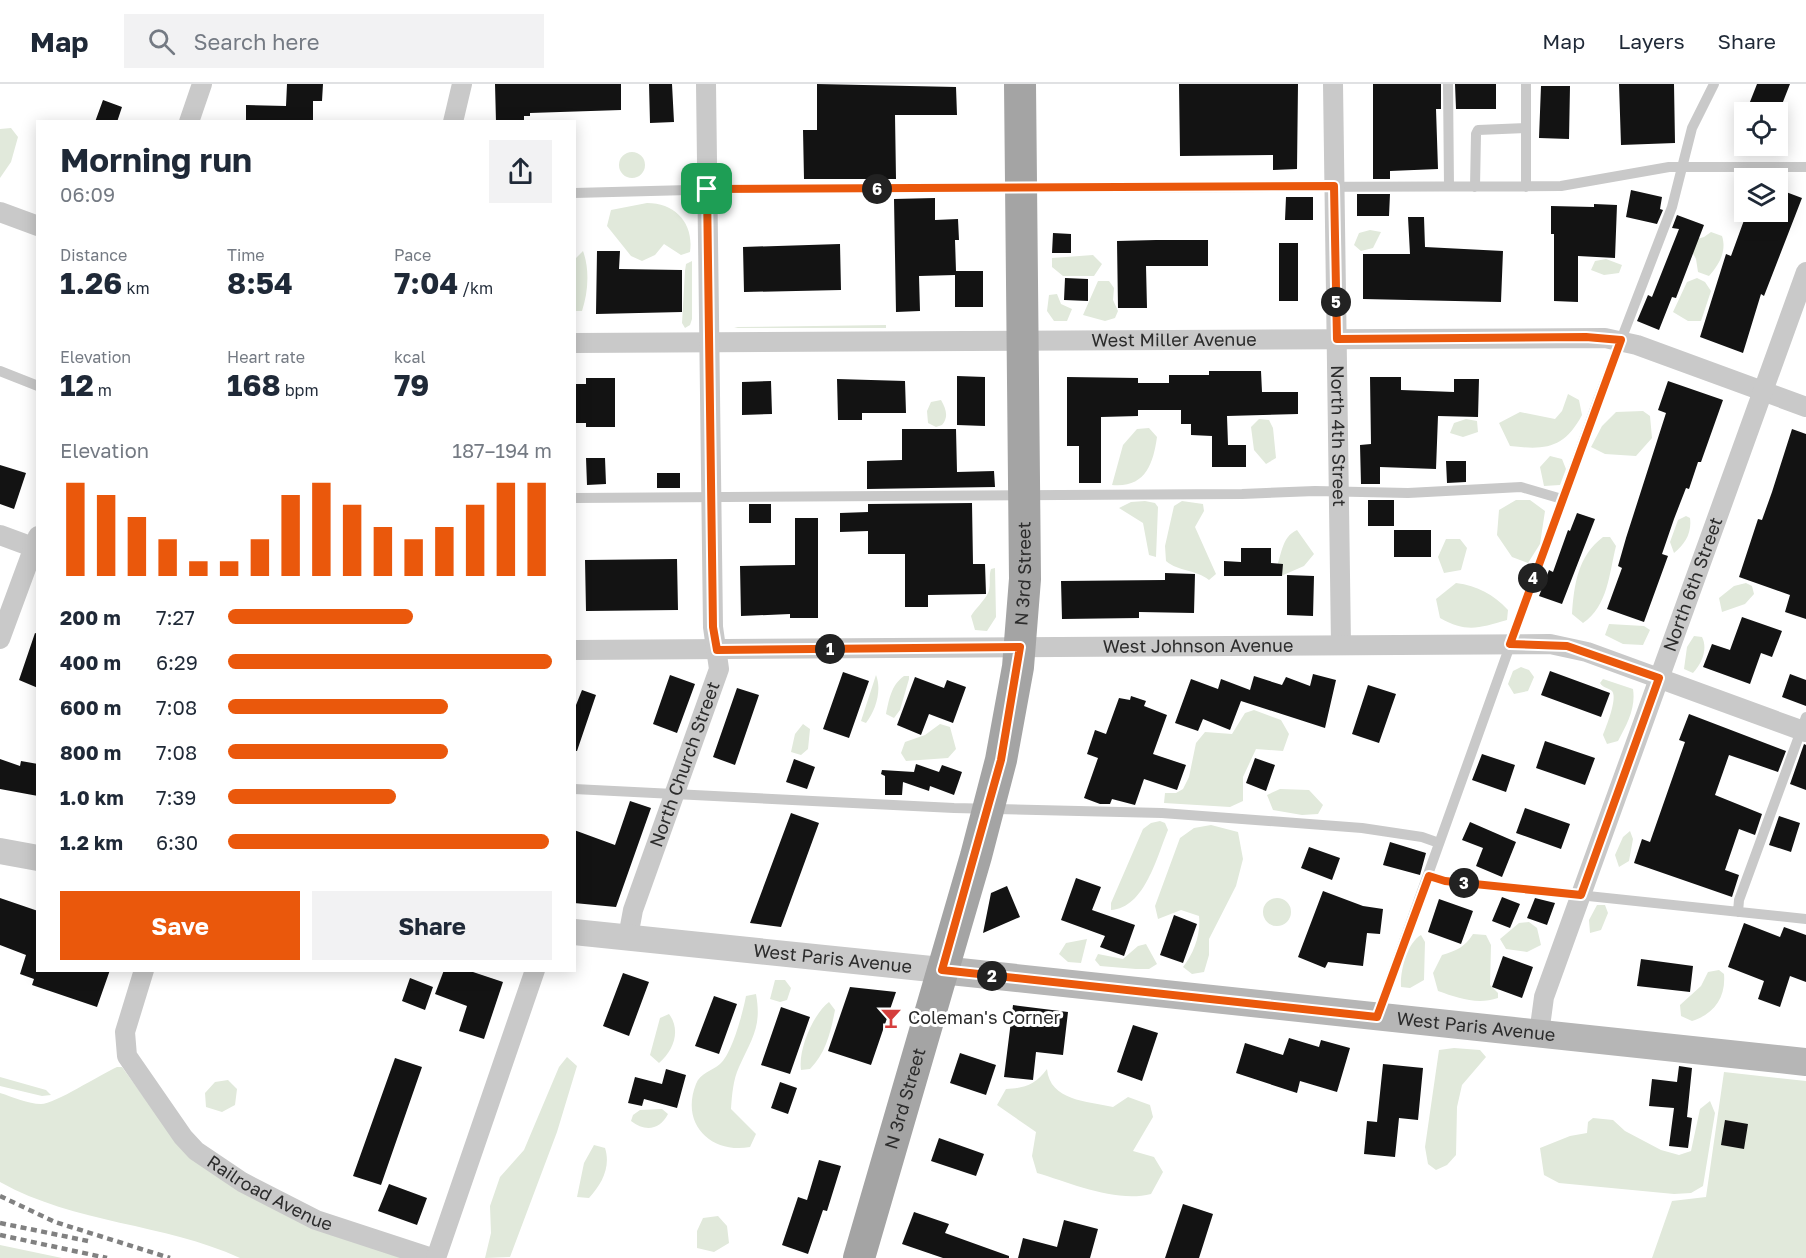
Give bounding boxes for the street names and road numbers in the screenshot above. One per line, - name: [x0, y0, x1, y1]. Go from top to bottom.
- street label: West Miller Avenue: [1091, 328, 1257, 350]
- street label: North 4th Street: [1327, 365, 1351, 507]
- street label: North 6th Street: [1658, 514, 1727, 654]
- street label: N 3rd Street: [1009, 521, 1035, 627]
- street label: West Johnson Avenue: [1103, 634, 1293, 657]
- street label: North Church Street: [644, 678, 724, 850]
- street label: West Paris Avenue: [752, 939, 913, 977]
- street label: West Paris Avenue: [1396, 1007, 1557, 1045]
- street label: N 3rd Street: [879, 1045, 930, 1152]
- street label: Railroad Avenue: [203, 1150, 336, 1235]

